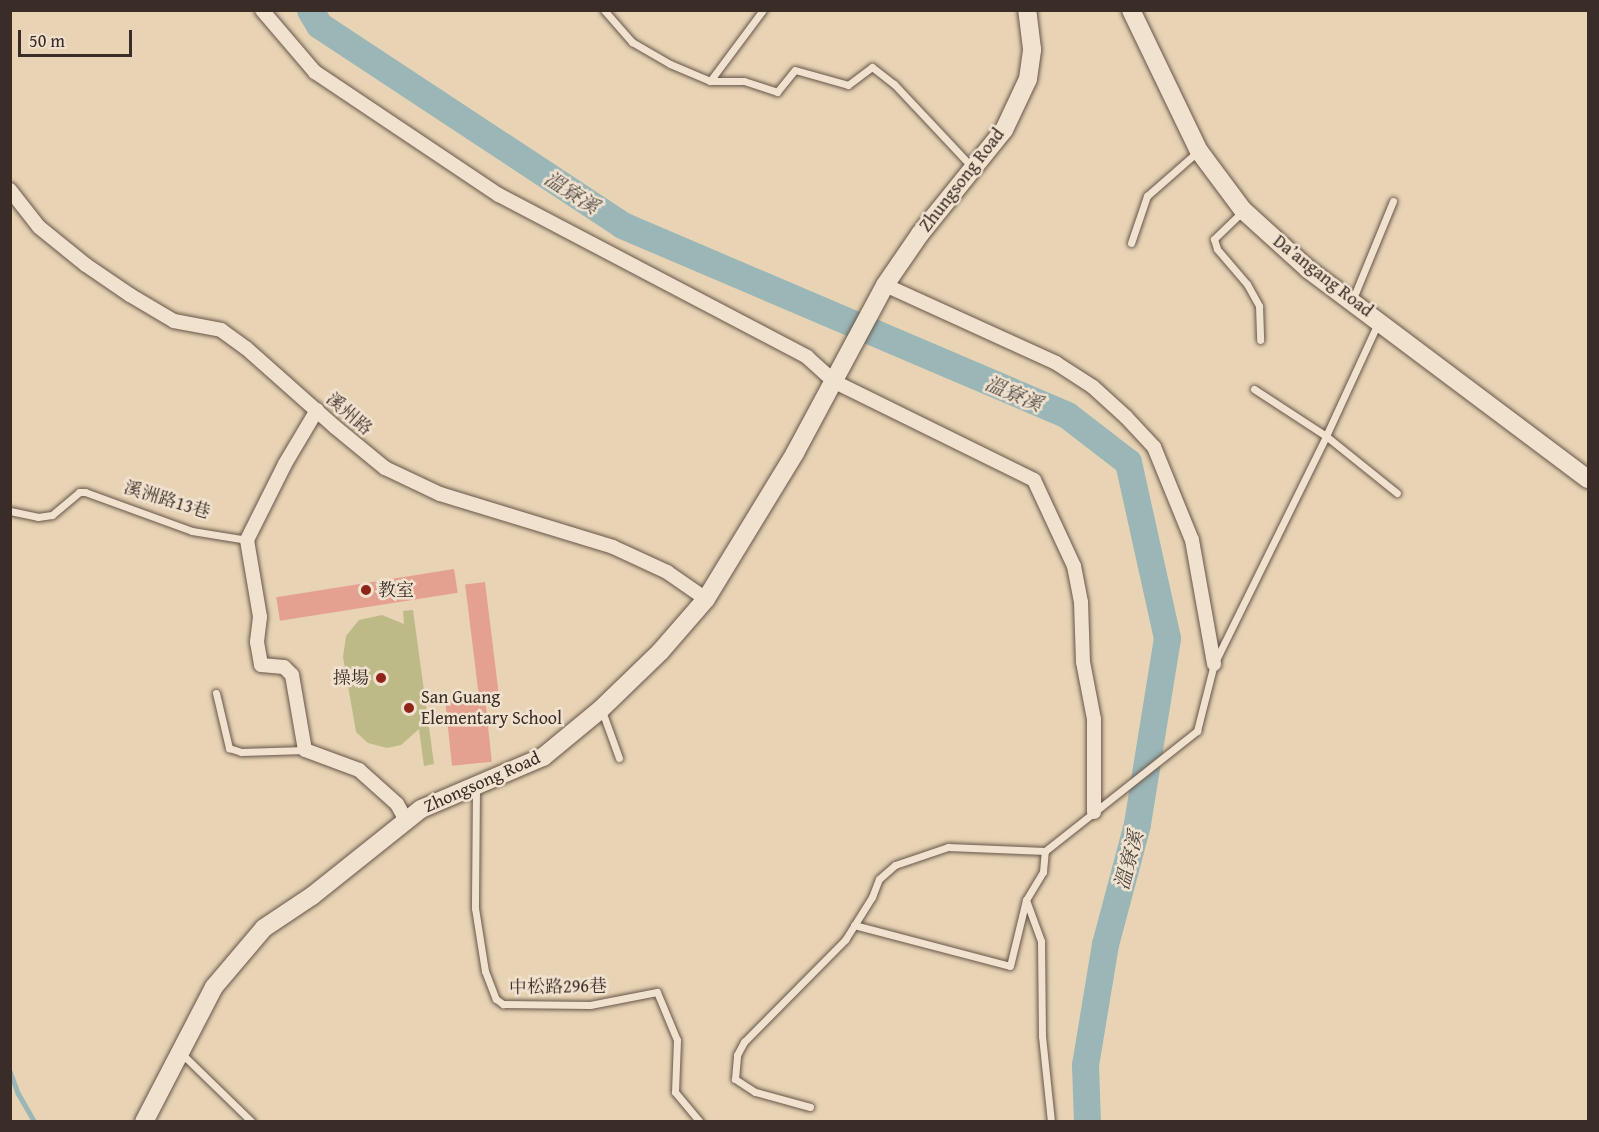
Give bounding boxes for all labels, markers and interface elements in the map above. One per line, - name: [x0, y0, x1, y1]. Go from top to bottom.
- scale bar: [21, 18, 135, 56]
- text: 50 m: [29, 27, 65, 54]
- street label: Zhungsong Road: [915, 124, 1009, 236]
- water label: 溫寮溪: [540, 166, 604, 218]
- street label: Da’angang Road: [1269, 230, 1377, 322]
- water label: 溫寮溪: [982, 370, 1046, 416]
- street label: 溪州路: [322, 388, 376, 440]
- street label: 溪洲路13巷: [121, 477, 213, 523]
- place label: 教室: [378, 579, 414, 601]
- marker: 教室: [359, 583, 373, 597]
- place label: 操場: [333, 667, 369, 689]
- marker: 操場: [374, 671, 388, 685]
- place label: San Guang Elementary School: [421, 687, 562, 730]
- marker: San Guang Elementary School: [402, 701, 416, 715]
- street label: Zhongsong Road: [421, 747, 543, 817]
- water label: 溫寮溪: [1109, 828, 1147, 892]
- street label: 中松路296巷: [509, 975, 607, 999]

